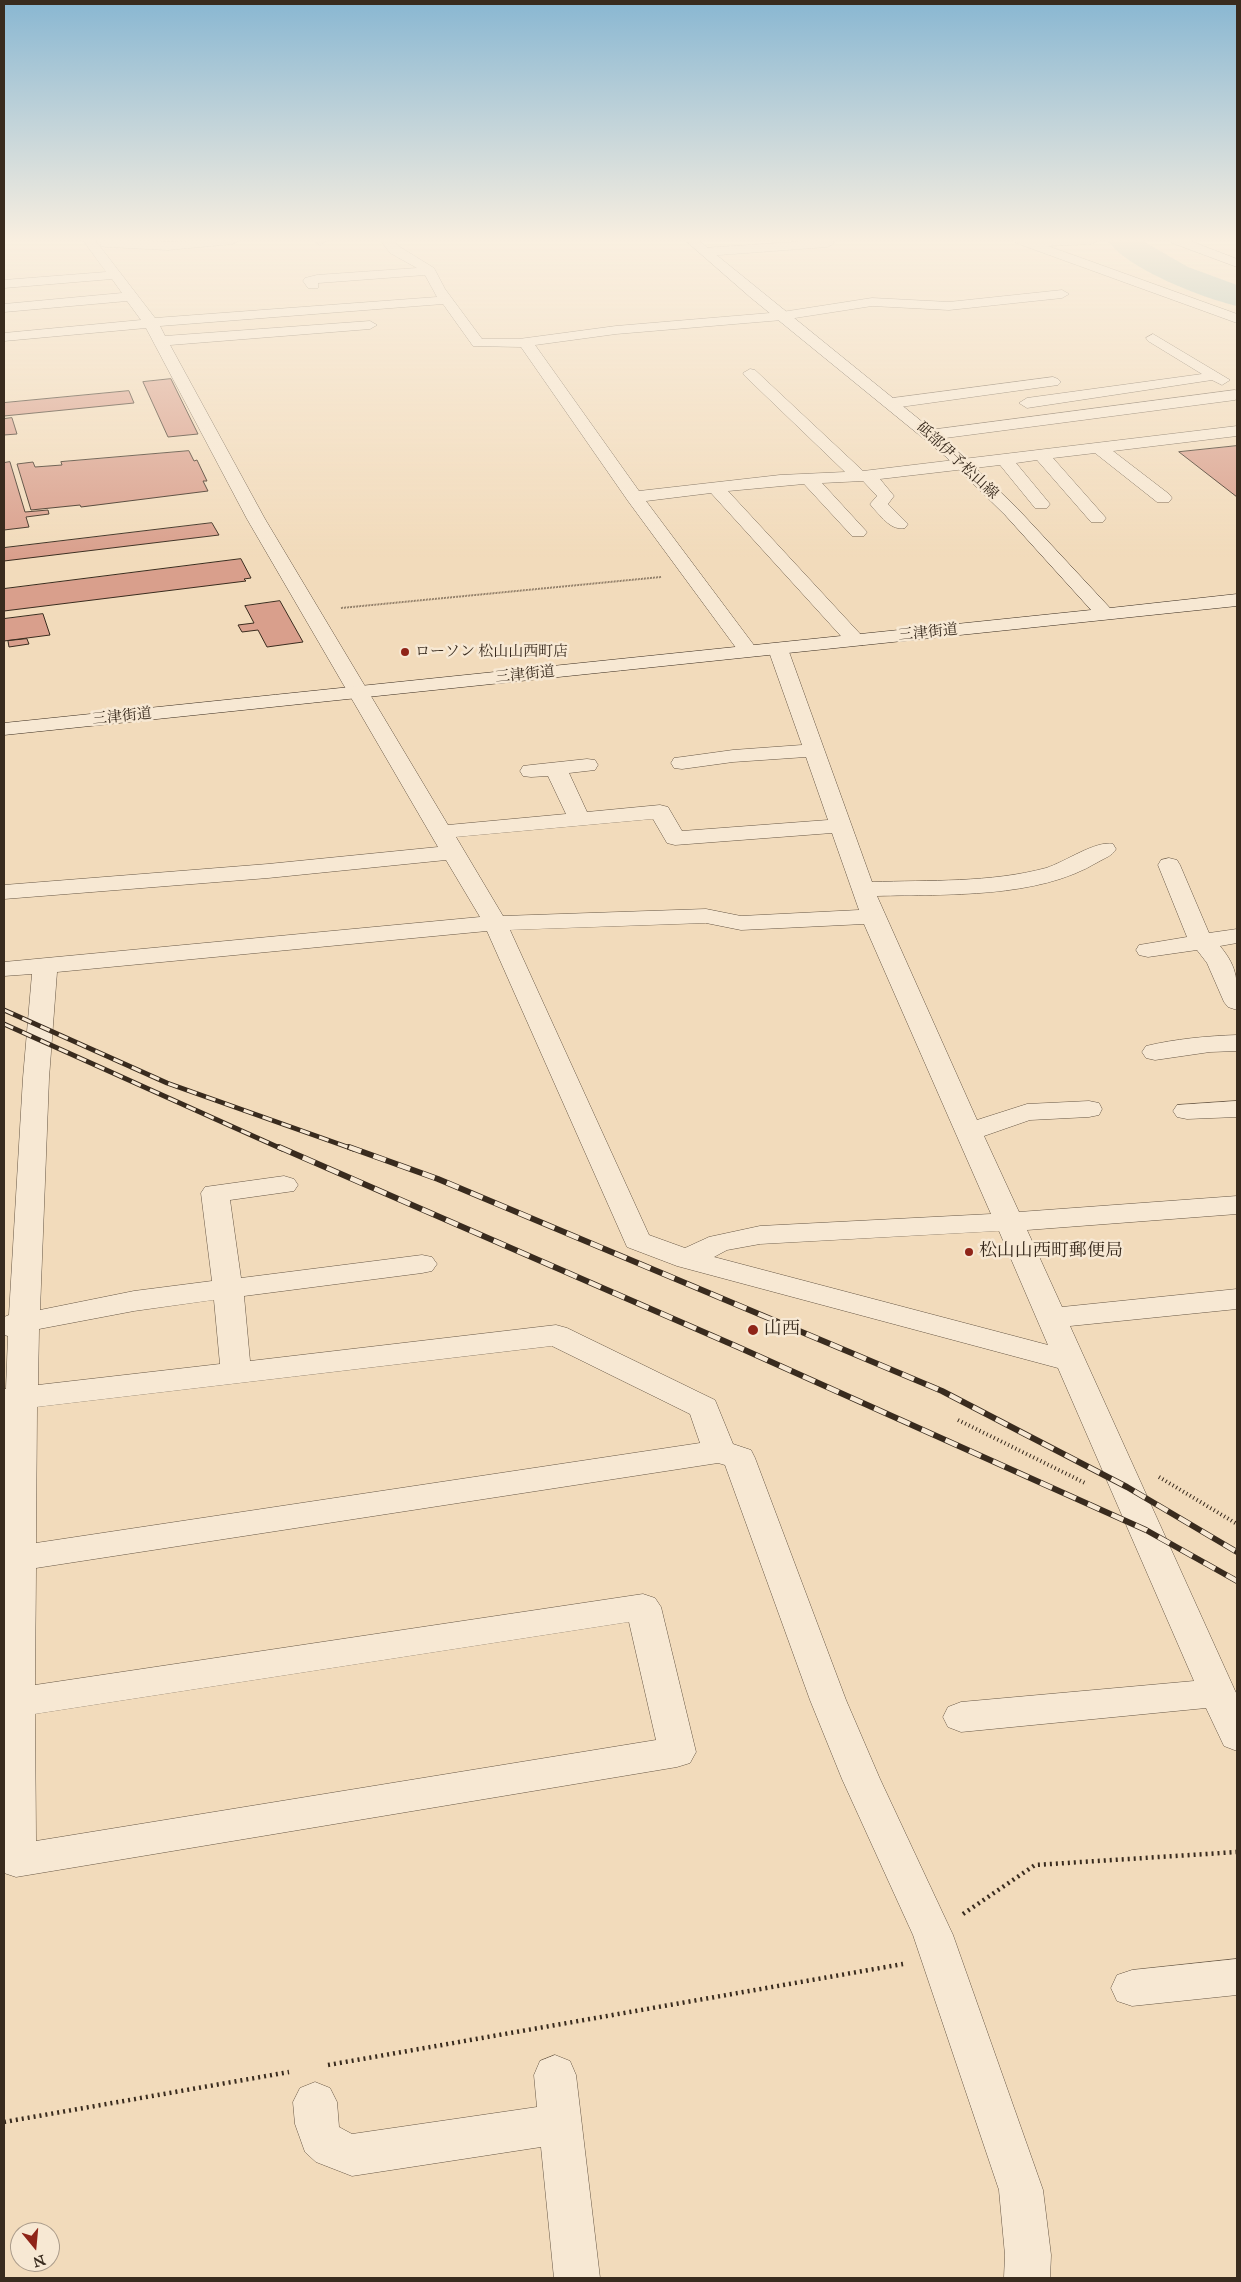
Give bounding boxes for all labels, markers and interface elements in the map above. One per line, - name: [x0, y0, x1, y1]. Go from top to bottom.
- street label: 砥部伊予松山線: [912, 419, 1002, 503]
- street label: 三津街道: [897, 621, 959, 645]
- place label: ローソン 松山山西町店: [415, 643, 568, 661]
- marker: ローソン 松山山西町店: [399, 646, 411, 658]
- street label: 三津街道: [494, 663, 556, 687]
- street label: 三津街道: [91, 705, 153, 729]
- place label: 松山山西町郵便局: [979, 1241, 1123, 1263]
- marker: 松山山西町郵便局: [963, 1246, 975, 1258]
- place label: 山西: [764, 1319, 800, 1341]
- marker: 山西: [746, 1323, 760, 1337]
- north arrow: [10, 2222, 60, 2272]
- text: N: [31, 2251, 47, 2271]

